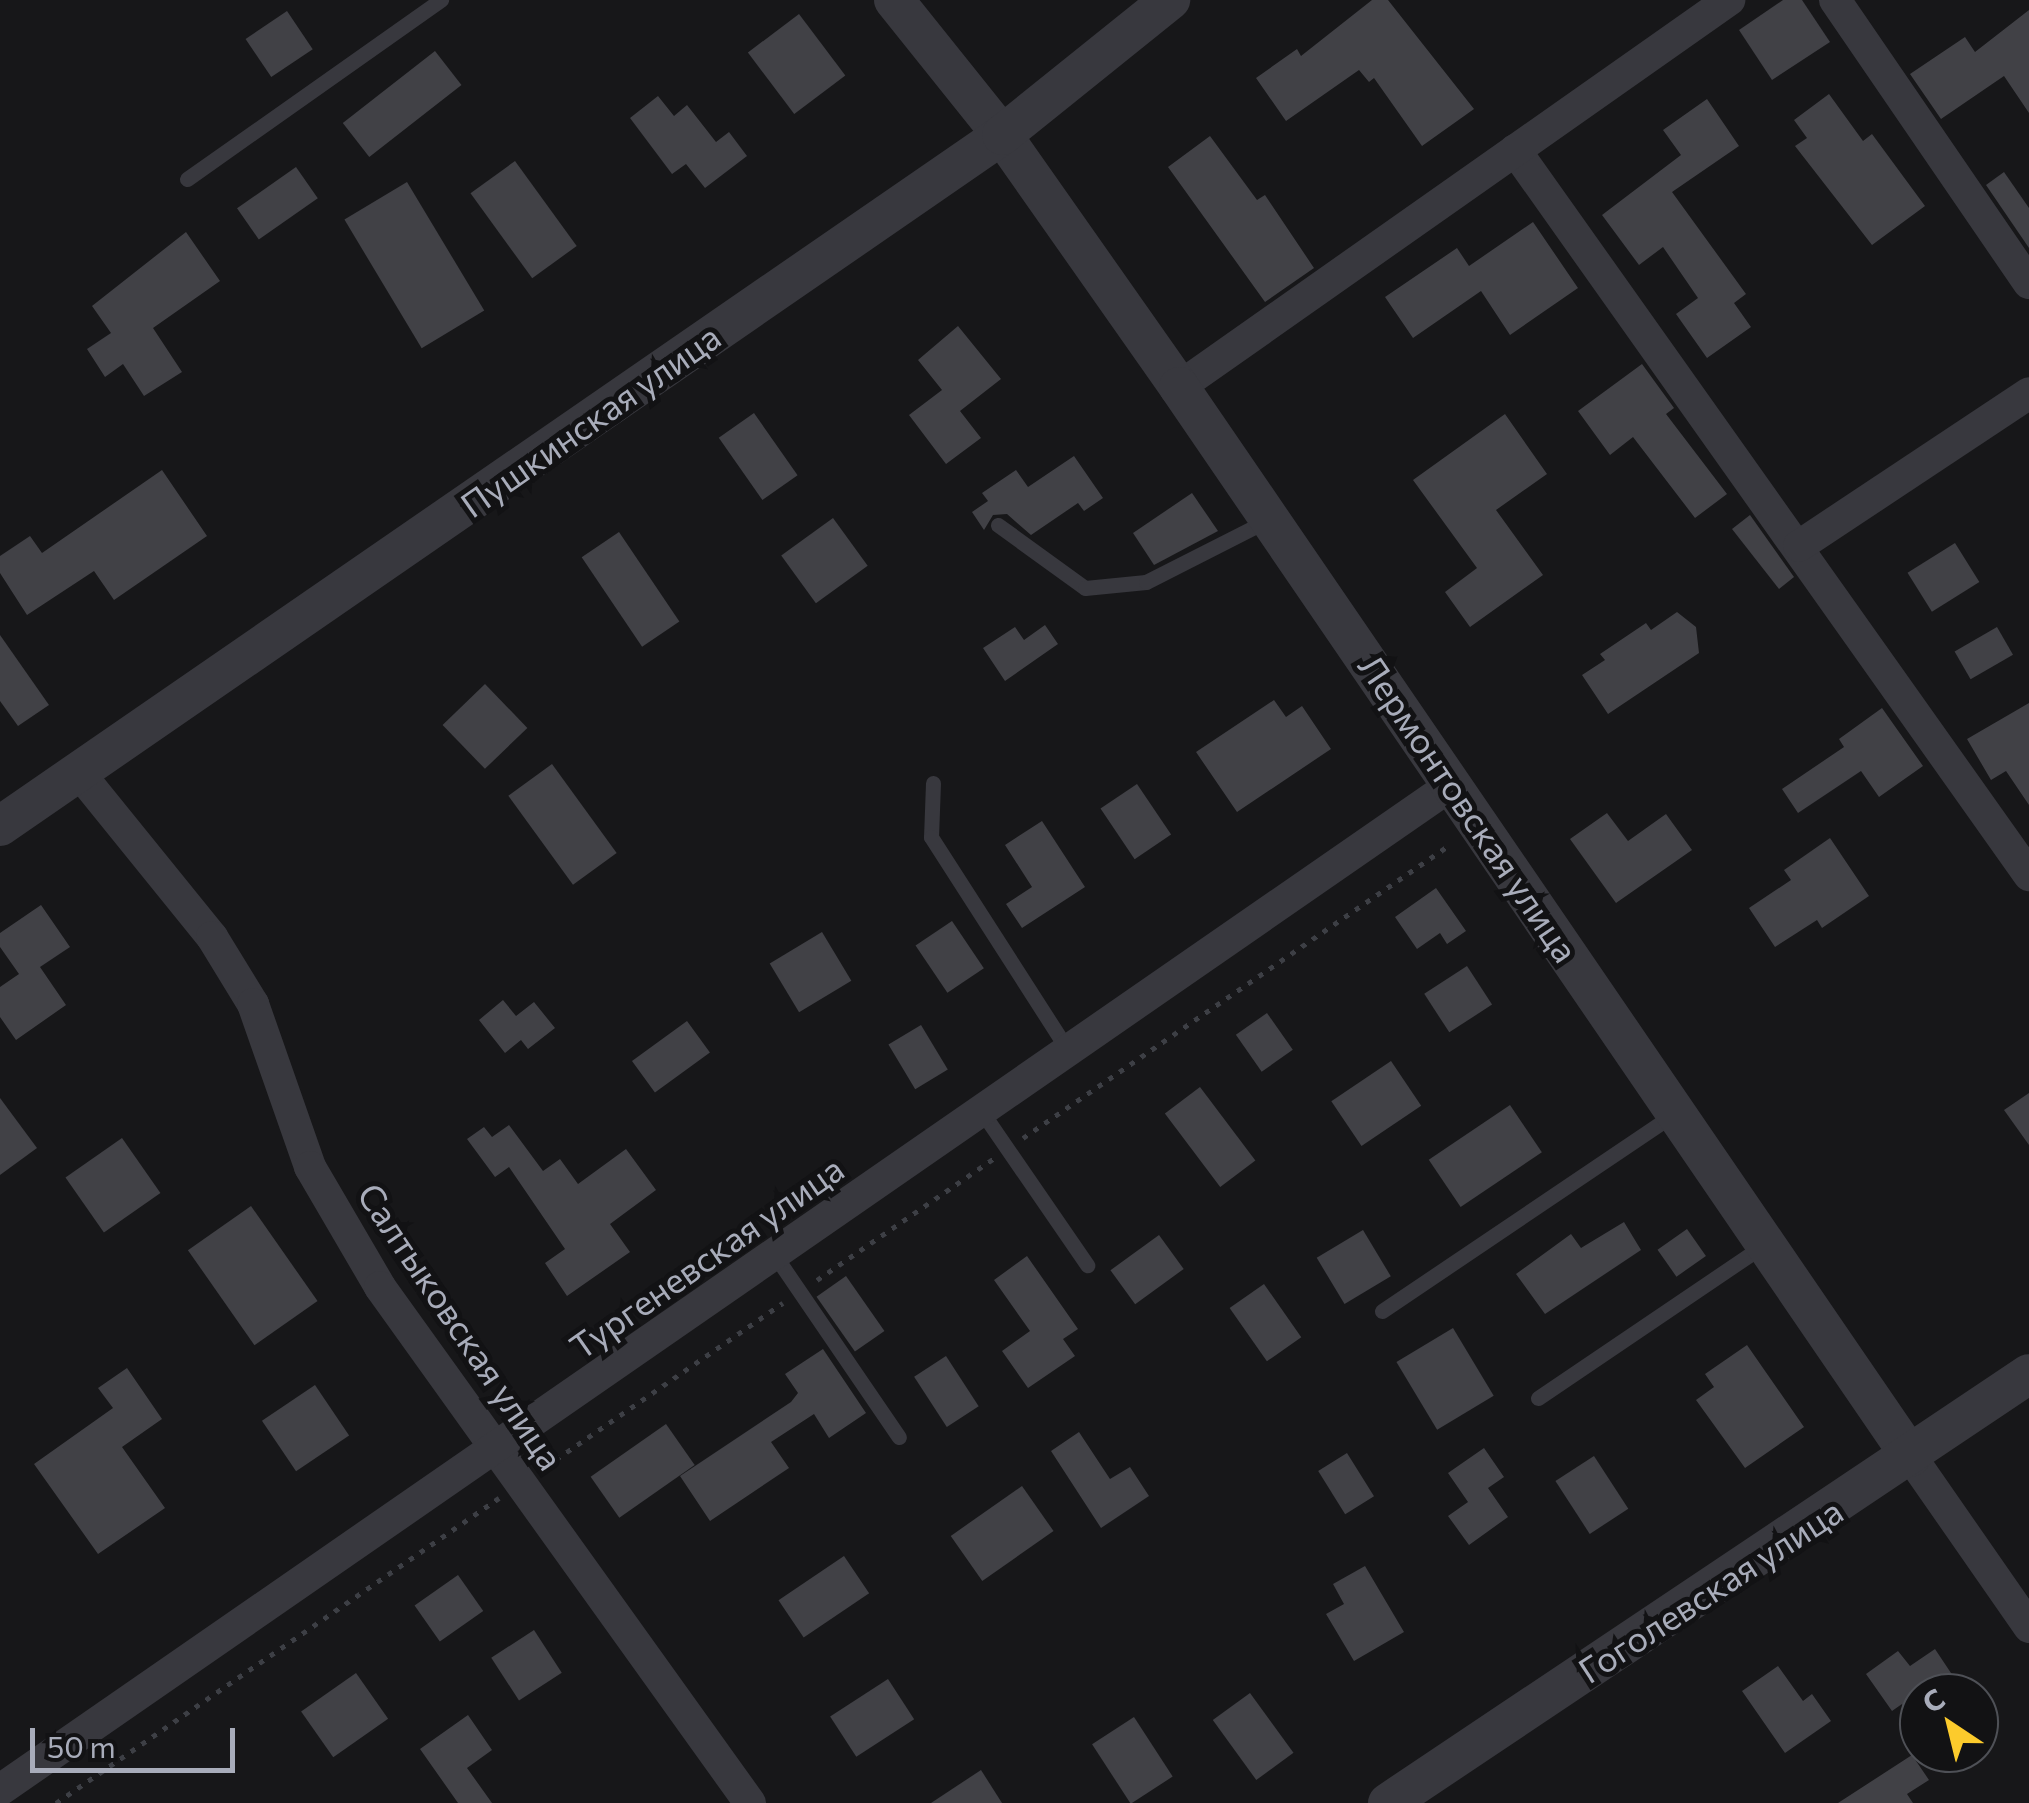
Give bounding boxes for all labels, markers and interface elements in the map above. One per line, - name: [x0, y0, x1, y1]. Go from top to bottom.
- street label: Пушкинская улица: [452, 315, 728, 525]
- street label: Лермонтовская улица: [1350, 646, 1588, 970]
- street label: Тургеневская улица: [561, 1147, 851, 1367]
- street label: Салтыковская улица: [349, 1175, 573, 1477]
- street label: Гоголевская улица: [1570, 1489, 1850, 1691]
- north arrow: [1899, 1673, 1999, 1773]
- text: С: [1915, 1681, 1951, 1719]
- scale bar: [35, 1708, 240, 1770]
- text: 50 m: [47, 1727, 116, 1764]

